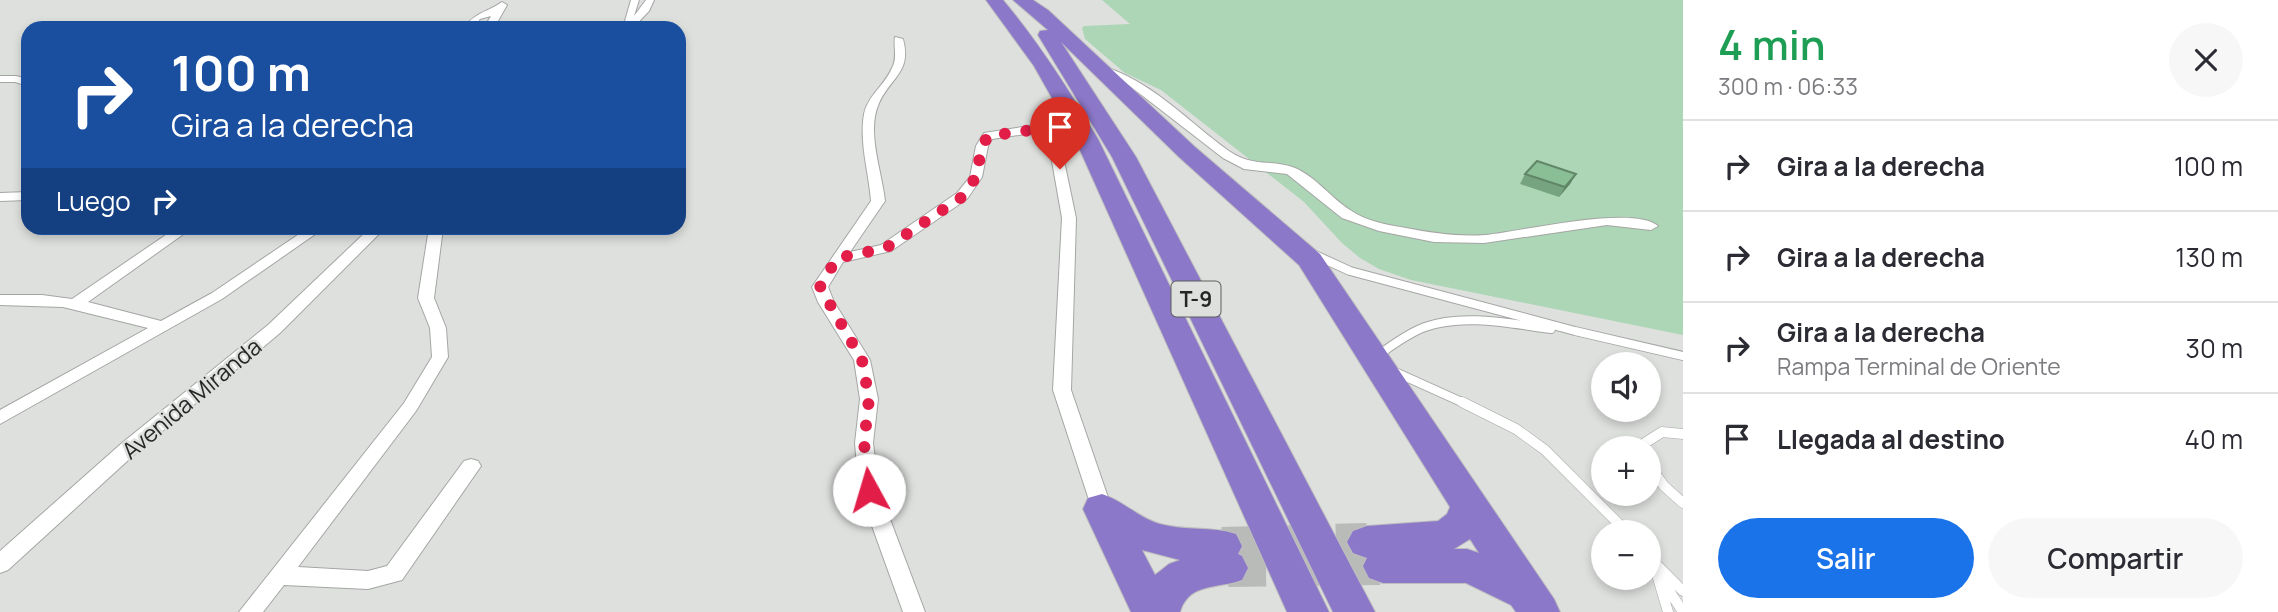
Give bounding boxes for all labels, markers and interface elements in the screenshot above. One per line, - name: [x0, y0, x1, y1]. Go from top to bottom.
- text: 4 min: [1718, 15, 1826, 73]
- button: close: [2169, 23, 2243, 97]
- text: 100 m: [171, 39, 311, 106]
- icon: right: [56, 49, 147, 140]
- text: 300 m · 06:33: [1718, 70, 1858, 102]
- pin: [1030, 97, 1090, 169]
- text: Gira a la derecha: [171, 103, 414, 147]
- icon: arrive: [1041, 108, 1079, 146]
- icon: right: [1718, 147, 1756, 185]
- text: Gira a la derecha: [1777, 148, 1985, 184]
- text: 100 m: [2174, 148, 2243, 184]
- icon: right: [145, 182, 183, 220]
- text: Luego: [56, 183, 131, 219]
- icon: right: [1718, 238, 1756, 276]
- text: Gira a la derecha: [1777, 239, 1985, 275]
- text: 130 m: [2175, 239, 2243, 275]
- road number: T-9: [1172, 282, 1220, 316]
- text: Gira a la derecha: [1777, 314, 1985, 350]
- icon: right: [1718, 329, 1756, 367]
- street label: Avenida Miranda: [114, 330, 268, 466]
- text: 30 m: [2186, 330, 2243, 366]
- text: Rampa Terminal de Oriente: [1777, 350, 2061, 382]
- map controls: [1591, 352, 1661, 590]
- button: sound: [1591, 352, 1661, 422]
- icon: arrive: [1718, 420, 1756, 458]
- text: Llegada al destino: [1777, 421, 2005, 457]
- text: 40 m: [2185, 421, 2243, 457]
- button: +: [1591, 436, 1661, 506]
- position arrow: [832, 453, 906, 527]
- button: Salir: [1718, 518, 1974, 598]
- button: Compartir: [1988, 518, 2243, 598]
- button: −: [1591, 520, 1661, 590]

